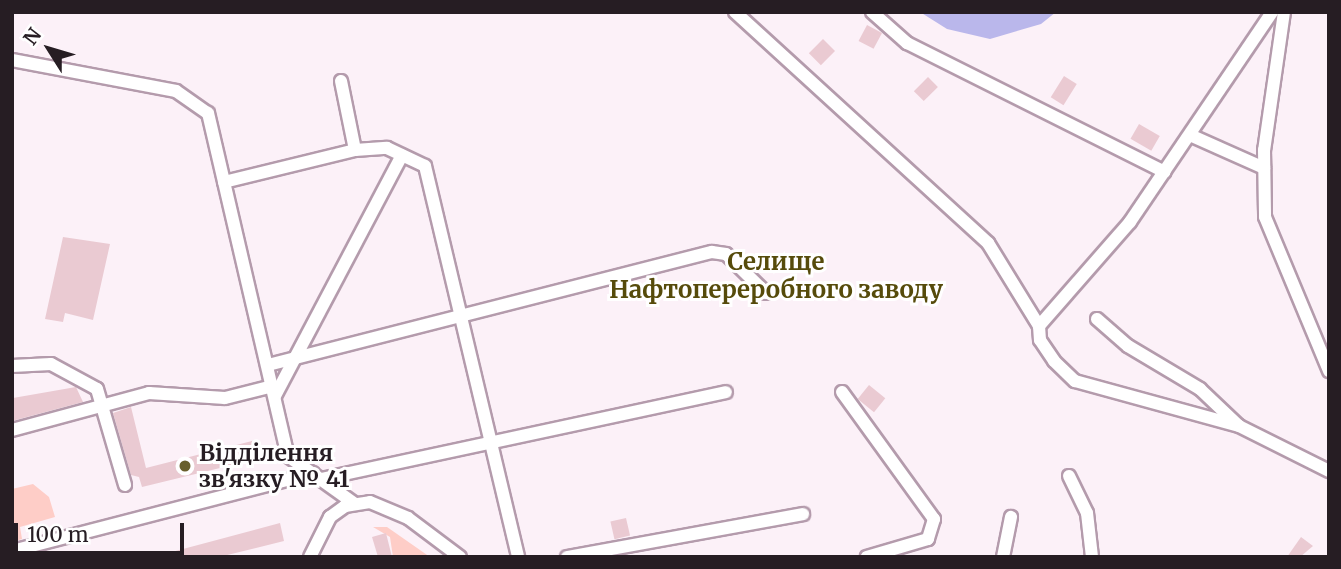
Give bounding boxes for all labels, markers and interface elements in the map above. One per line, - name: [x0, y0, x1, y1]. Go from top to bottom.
- north arrow: [14, 14, 84, 84]
- text: N: [18, 23, 46, 50]
- district label: Селище Нафтопереробного заводу: [609, 248, 943, 304]
- place label: Відділення зв'язку № 41: [199, 439, 349, 493]
- marker: Відділення зв'язку № 41: [177, 458, 193, 474]
- scale bar: [18, 510, 187, 554]
- text: 100 m: [27, 521, 89, 548]

